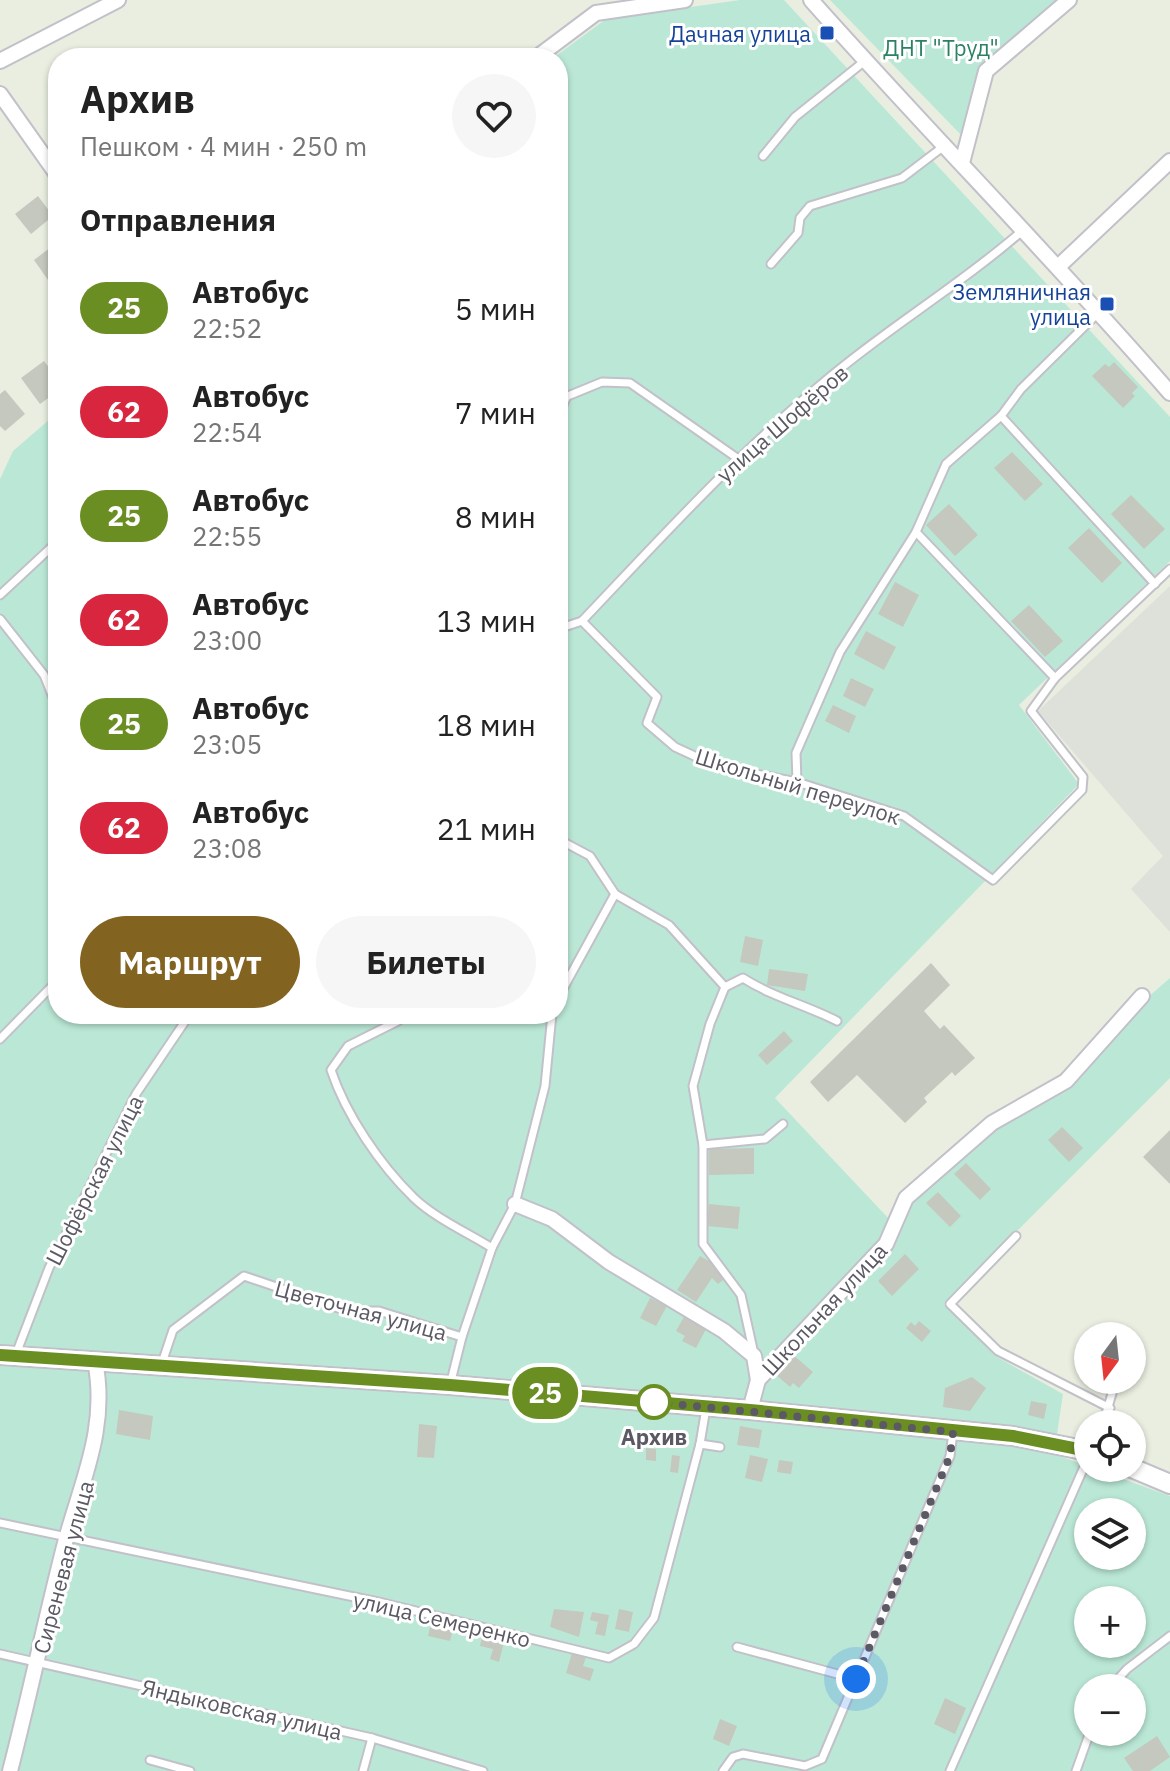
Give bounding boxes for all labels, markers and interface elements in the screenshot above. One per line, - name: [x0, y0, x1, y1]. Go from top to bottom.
- place label: Дачная улица: [669, 19, 811, 48]
- marker: Дачная улица: [818, 24, 836, 42]
- park label: ДНТ "Труд": [883, 33, 999, 62]
- text: Архив: [80, 74, 195, 123]
- button: heart: [452, 74, 536, 158]
- text: Пешком · 4 мин · 250 m: [80, 129, 367, 163]
- text: Отправления: [80, 200, 276, 239]
- text: Автобус: [192, 272, 309, 311]
- place label: Земляничная улица: [952, 277, 1091, 331]
- text: 25: [107, 289, 141, 326]
- text: 5 мин: [455, 289, 536, 328]
- marker: Земляничная улица: [1098, 295, 1116, 313]
- text: 22:52: [192, 311, 262, 345]
- street label: улица Шофёров: [710, 358, 854, 488]
- text: Автобус: [192, 376, 309, 415]
- text: 62: [107, 393, 141, 430]
- text: 7 мин: [455, 393, 536, 432]
- text: 22:54: [192, 415, 262, 449]
- text: Автобус: [192, 480, 309, 519]
- text: 25: [107, 497, 141, 534]
- text: 8 мин: [455, 497, 536, 536]
- text: 22:55: [192, 519, 262, 553]
- text: Автобус: [192, 584, 309, 623]
- text: 62: [107, 601, 141, 638]
- text: 13 мин: [437, 601, 536, 640]
- text: 23:00: [192, 623, 262, 657]
- text: Автобус: [192, 688, 309, 727]
- text: 25: [107, 705, 141, 742]
- text: 18 мин: [437, 705, 536, 744]
- text: 23:05: [192, 727, 262, 761]
- street label: Школьный переулок: [692, 741, 904, 831]
- text: Автобус: [192, 792, 309, 831]
- text: 62: [107, 809, 141, 846]
- text: 21 мин: [437, 809, 536, 848]
- text: 23:08: [192, 831, 262, 865]
- button: Маршрут: [80, 916, 300, 1008]
- button: Билеты: [316, 916, 536, 1008]
- street label: Шофёрская улица: [39, 1090, 150, 1270]
- street label: Школьная улица: [755, 1236, 893, 1382]
- street label: Цветочная улица: [272, 1273, 450, 1347]
- north arrow: [1074, 1322, 1146, 1394]
- map controls: [1074, 1322, 1146, 1746]
- line badge: 25: [509, 1367, 581, 1419]
- text: 25: [528, 1374, 562, 1411]
- marker: Архив: [637, 1385, 671, 1419]
- button: locate: [1074, 1410, 1146, 1482]
- place label: Архив: [621, 1422, 687, 1451]
- street label: Сиреневая улица: [26, 1477, 100, 1657]
- button: layers: [1074, 1498, 1146, 1570]
- street label: улица Семеренко: [351, 1585, 533, 1653]
- button: +: [1074, 1586, 1146, 1658]
- your location: [836, 1659, 876, 1699]
- street label: Яндыковская улица: [139, 1672, 345, 1746]
- button: −: [1074, 1674, 1146, 1746]

